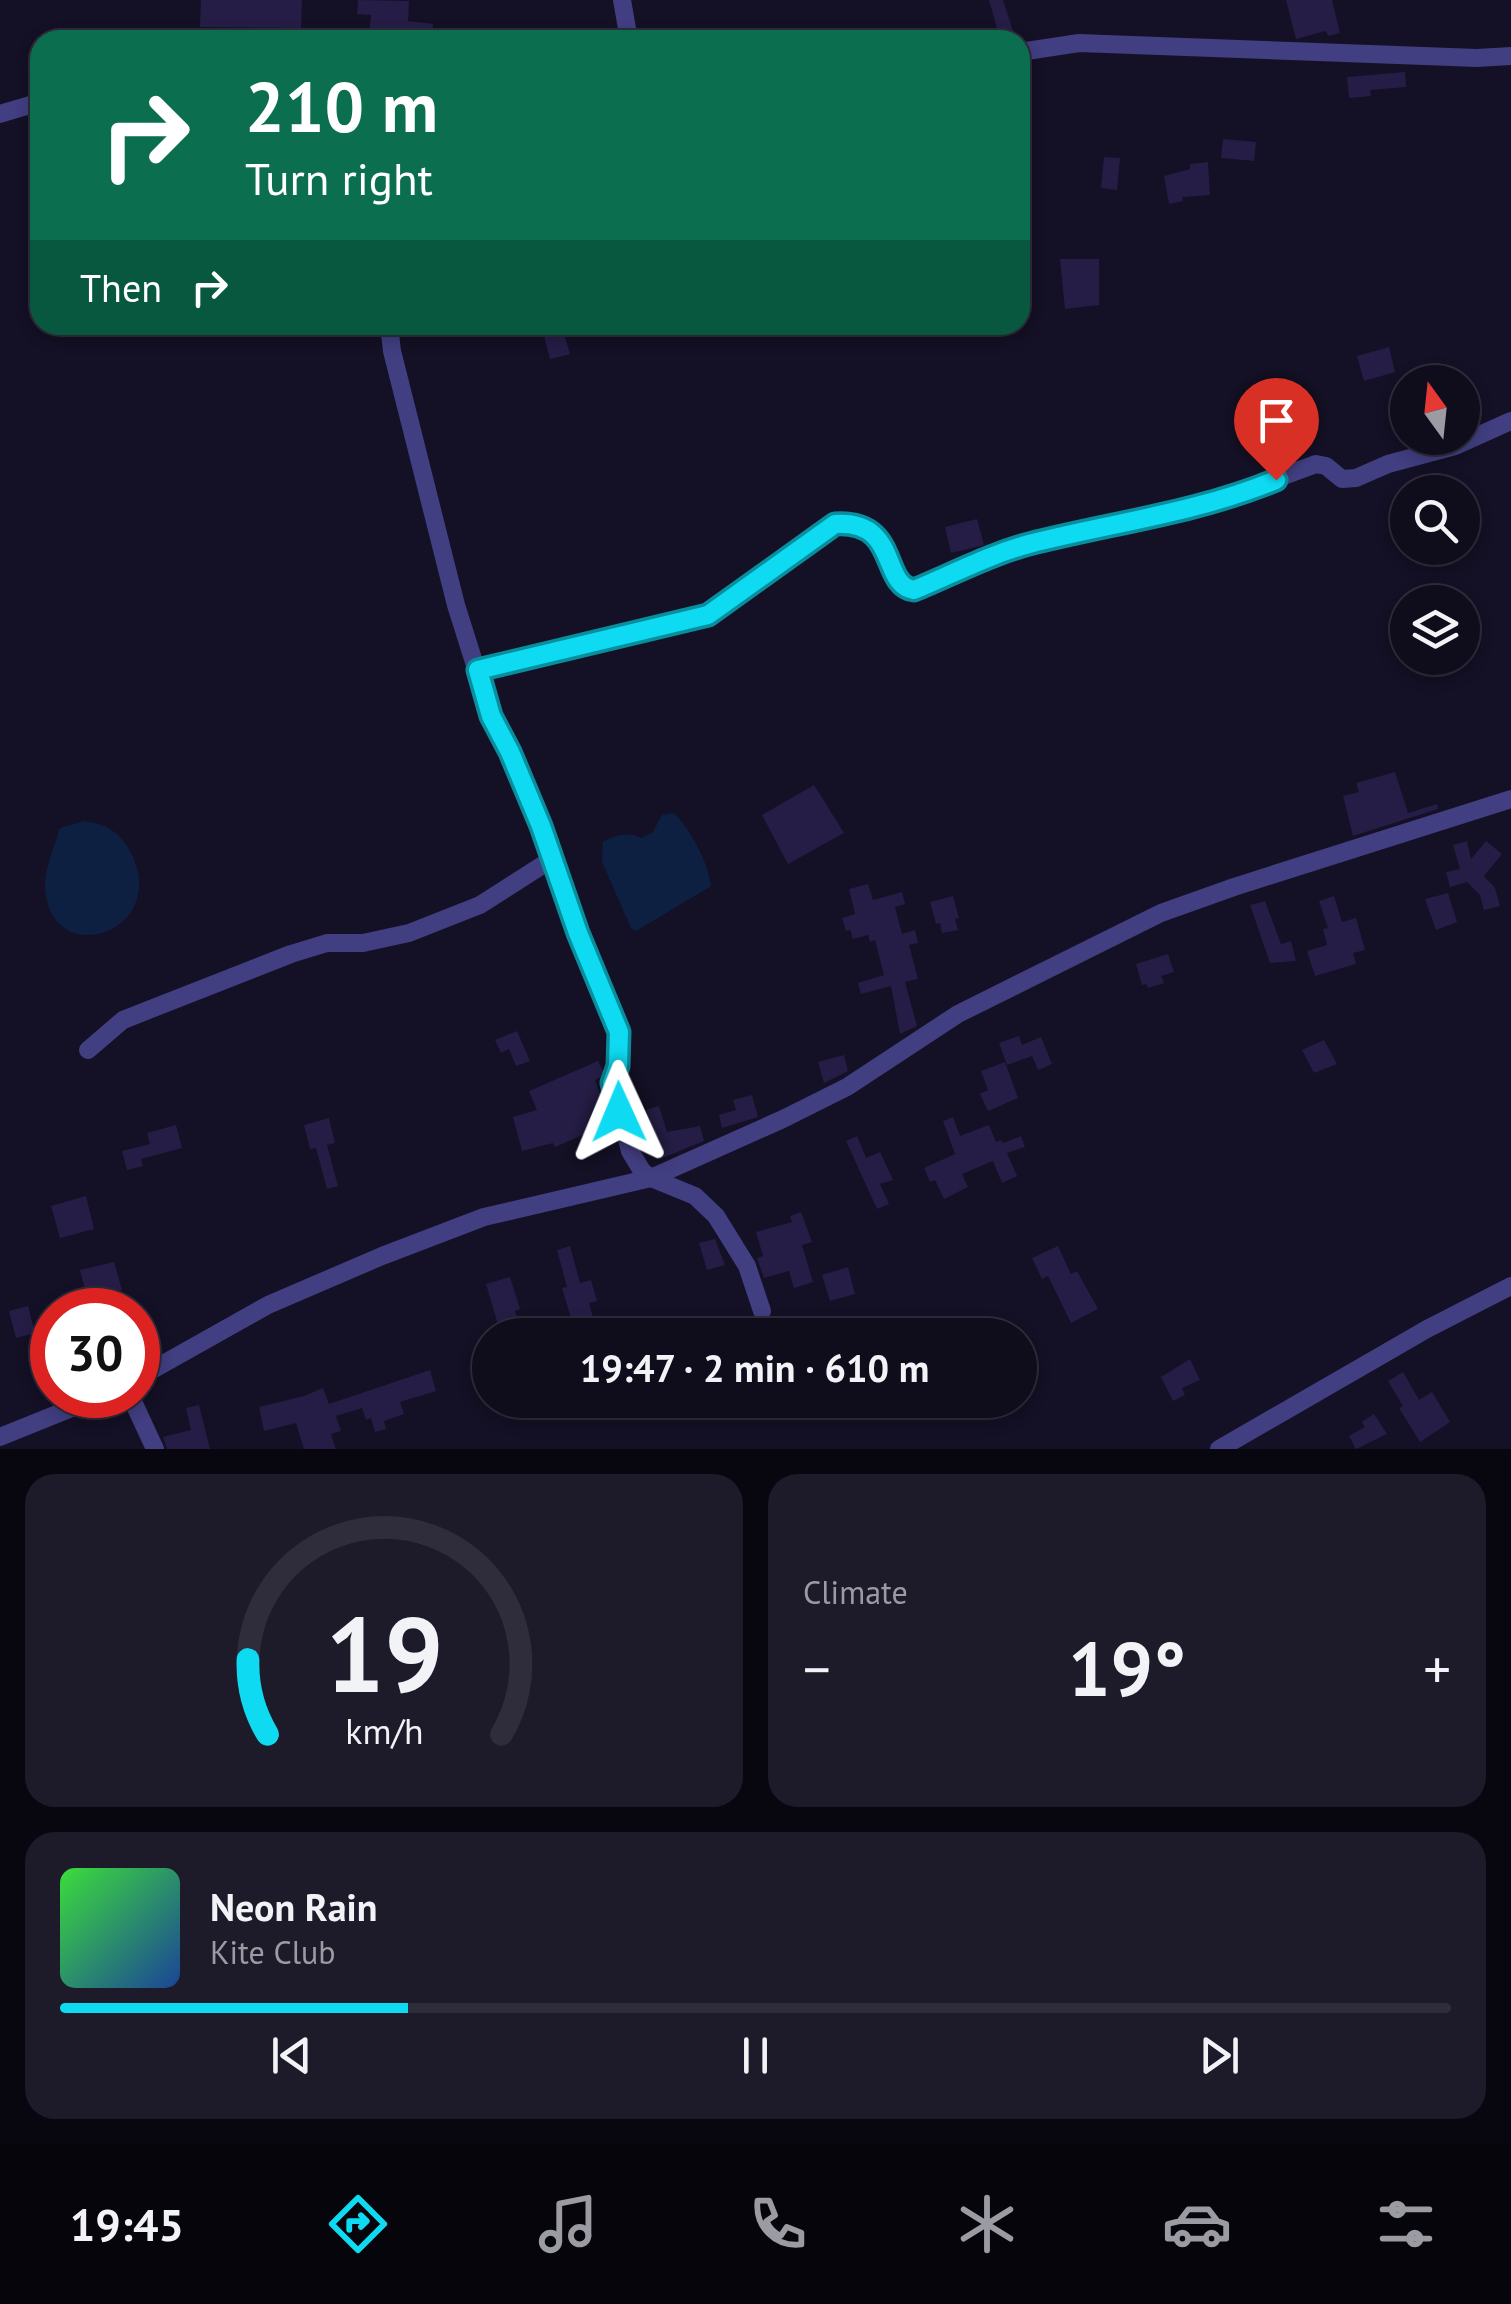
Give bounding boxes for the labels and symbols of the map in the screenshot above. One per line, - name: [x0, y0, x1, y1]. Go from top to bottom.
- north arrow: [1390, 365, 1480, 455]
- pin: [1234, 378, 1319, 481]
- position arrow: [567, 1060, 671, 1164]
- speed limit sign: 30: [30, 1288, 160, 1418]

